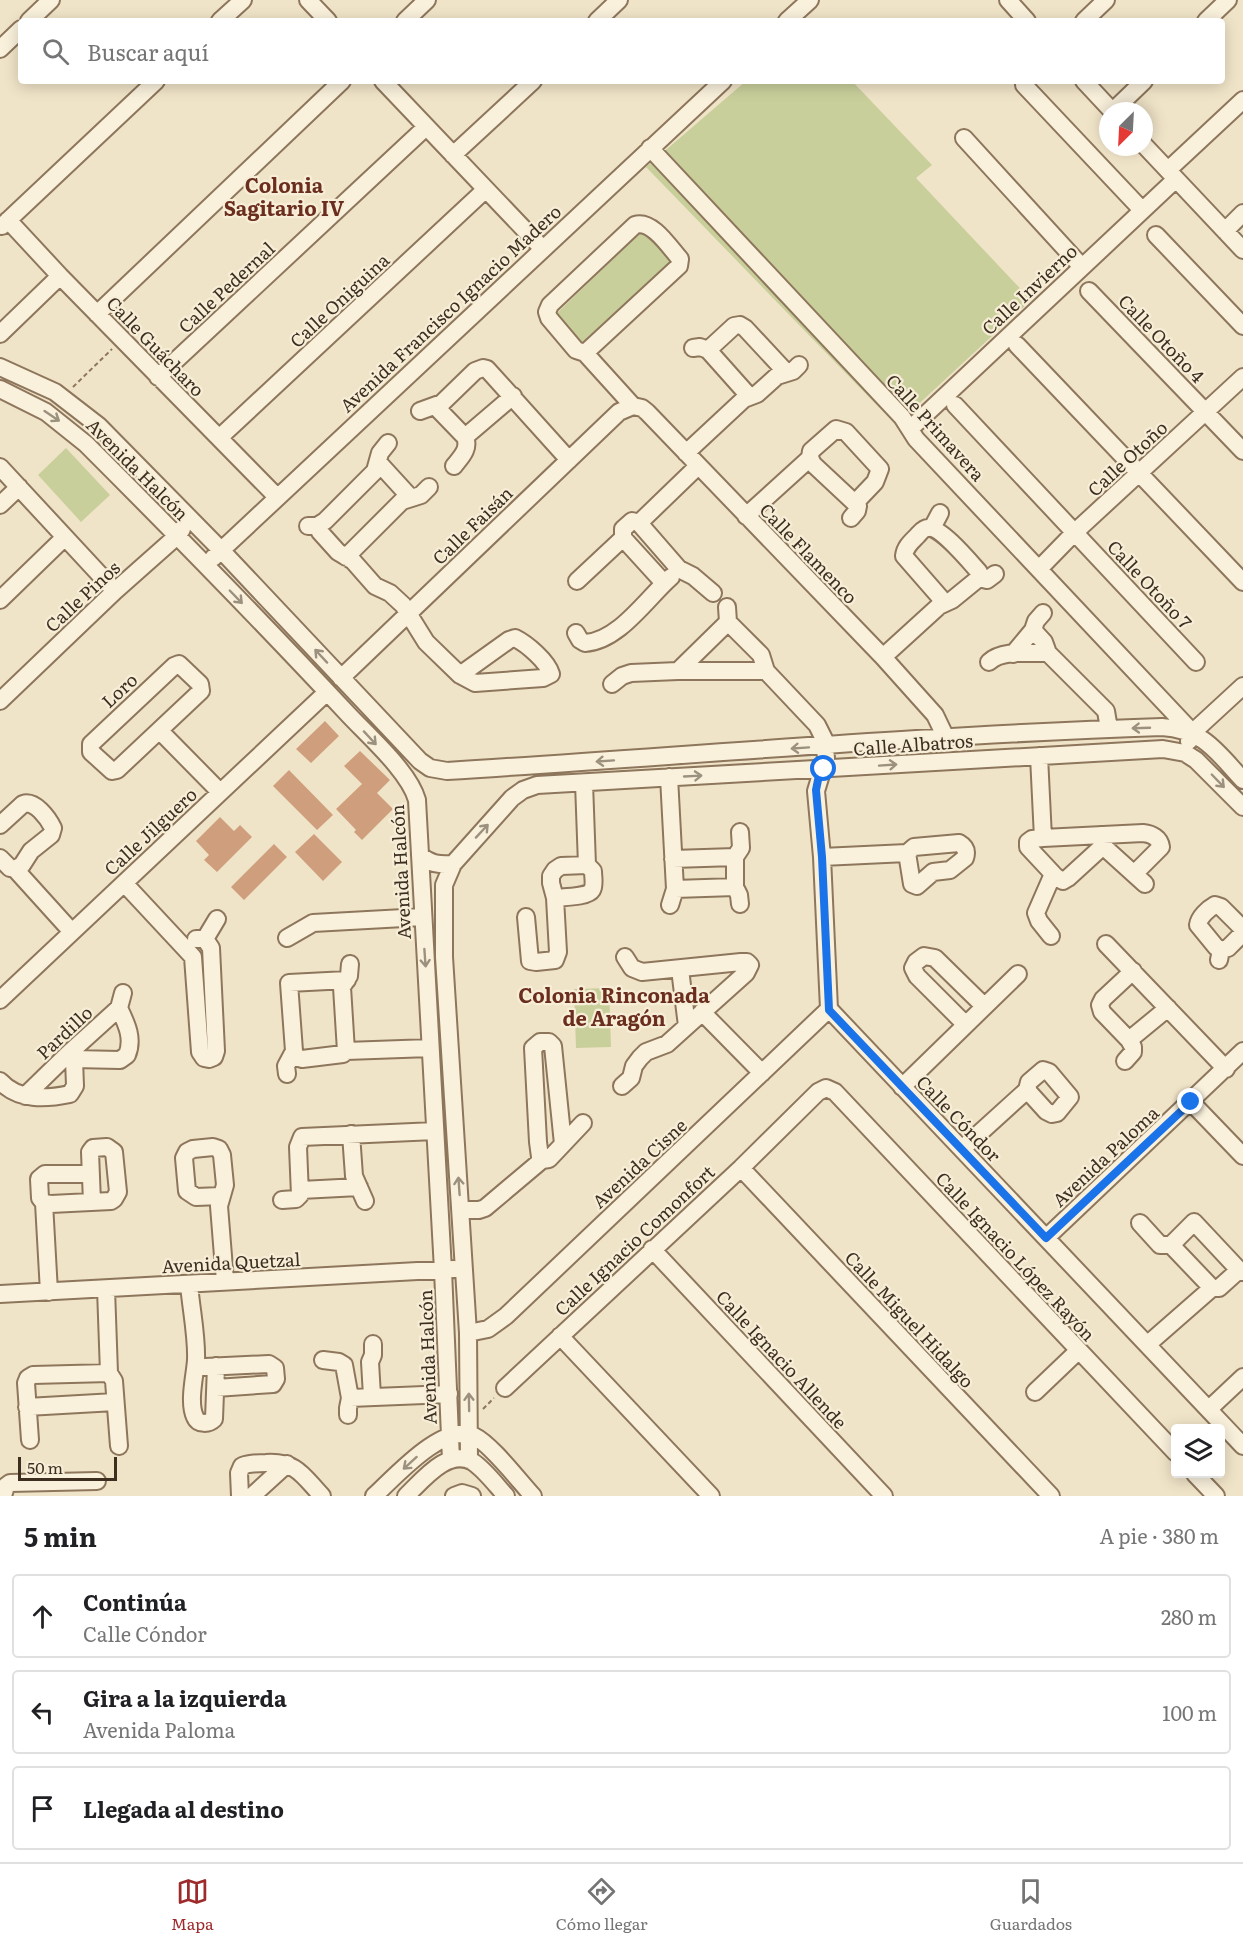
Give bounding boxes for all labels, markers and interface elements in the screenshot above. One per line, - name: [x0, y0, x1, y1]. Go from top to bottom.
- search box: [18, 18, 1225, 84]
- icon: search: [39, 35, 72, 68]
- text: Buscar aquí: [87, 35, 209, 68]
- north arrow: [1099, 102, 1153, 156]
- district label: Colonia Sagitario IV: [224, 169, 344, 222]
- street label: Avenida Francisco Ignacio Madero: [333, 198, 567, 418]
- street label: Calle Pedernal: [172, 235, 280, 339]
- street label: Calle Invierno: [975, 237, 1083, 341]
- street label: Calle Oniguina: [283, 246, 395, 353]
- street label: Calle Otoño 4: [1113, 288, 1211, 388]
- street label: Calle Guácharo: [101, 290, 211, 402]
- street label: Calle Primavera: [880, 367, 992, 487]
- one-way arrow: [43, 410, 60, 422]
- street label: Avenida Halcón: [81, 412, 195, 526]
- street label: Calle Otoño: [1081, 414, 1173, 502]
- street label: Calle Faisán: [426, 480, 518, 570]
- street label: Calle Flamenco: [754, 497, 864, 609]
- street label: Calle Otoño 7: [1102, 533, 1198, 635]
- street label: Calle Pinos: [38, 554, 126, 638]
- one-way arrow: [228, 589, 243, 604]
- one-way arrow: [313, 649, 328, 664]
- street label: Loro: [95, 666, 143, 714]
- one-way arrow: [1132, 722, 1152, 734]
- street label: Calle Albatros: [852, 726, 974, 762]
- one-way arrow: [363, 730, 377, 745]
- one-way arrow: [790, 743, 810, 754]
- route start: [810, 755, 836, 781]
- one-way arrow: [596, 756, 616, 767]
- one-way arrow: [877, 759, 897, 770]
- one-way arrow: [683, 770, 703, 781]
- one-way arrow: [1211, 774, 1226, 789]
- street label: Calle Jilguero: [98, 781, 202, 881]
- street label: Avenida Halcón: [383, 804, 417, 940]
- one-way arrow: [475, 823, 490, 838]
- one-way arrow: [419, 948, 430, 968]
- district label: Colonia Rinconada de Aragón: [518, 979, 710, 1032]
- street label: Pardillo: [30, 999, 98, 1065]
- street label: Calle Cóndor: [911, 1069, 1008, 1168]
- route end: [1177, 1088, 1203, 1114]
- street label: Avenida Paloma: [1046, 1099, 1165, 1213]
- street label: Avenida Cisne: [586, 1112, 692, 1214]
- street label: Calle Ignacio Comonfort: [548, 1158, 721, 1322]
- street label: Calle Ignacio López Rayón: [930, 1165, 1102, 1347]
- one-way arrow: [453, 1177, 464, 1197]
- street label: Calle Miguel Hidalgo: [839, 1244, 981, 1394]
- street label: Avenida Quetzal: [161, 1245, 301, 1279]
- street label: Calle Ignacio Allende: [710, 1284, 854, 1434]
- street label: Avenida Halcón: [411, 1289, 443, 1425]
- one-way arrow: [463, 1392, 475, 1412]
- map controls: [1171, 1424, 1225, 1478]
- button: layers: [1171, 1424, 1225, 1478]
- scale bar: [18, 1454, 117, 1482]
- text: 50 m: [27, 1455, 63, 1479]
- one-way arrow: [403, 1456, 418, 1470]
- text: 5 min: [24, 1516, 97, 1555]
- text: A pie · 380 m: [1099, 1520, 1219, 1550]
- text: Continúa: [83, 1585, 187, 1618]
- icon: ahead: [26, 1600, 59, 1633]
- text: 280 m: [1161, 1601, 1217, 1631]
- text: Calle Cóndor: [83, 1618, 207, 1648]
- text: Gira a la izquierda: [83, 1681, 287, 1714]
- icon: left: [26, 1696, 59, 1729]
- text: 100 m: [1162, 1697, 1217, 1727]
- text: Avenida Paloma: [83, 1714, 235, 1744]
- icon: arrive: [26, 1792, 59, 1825]
- text: Llegada al destino: [83, 1792, 284, 1825]
- tab: Mapa: [171, 1875, 214, 1935]
- tab: Cómo llegar: [556, 1875, 648, 1935]
- tab: Guardados: [990, 1875, 1072, 1935]

